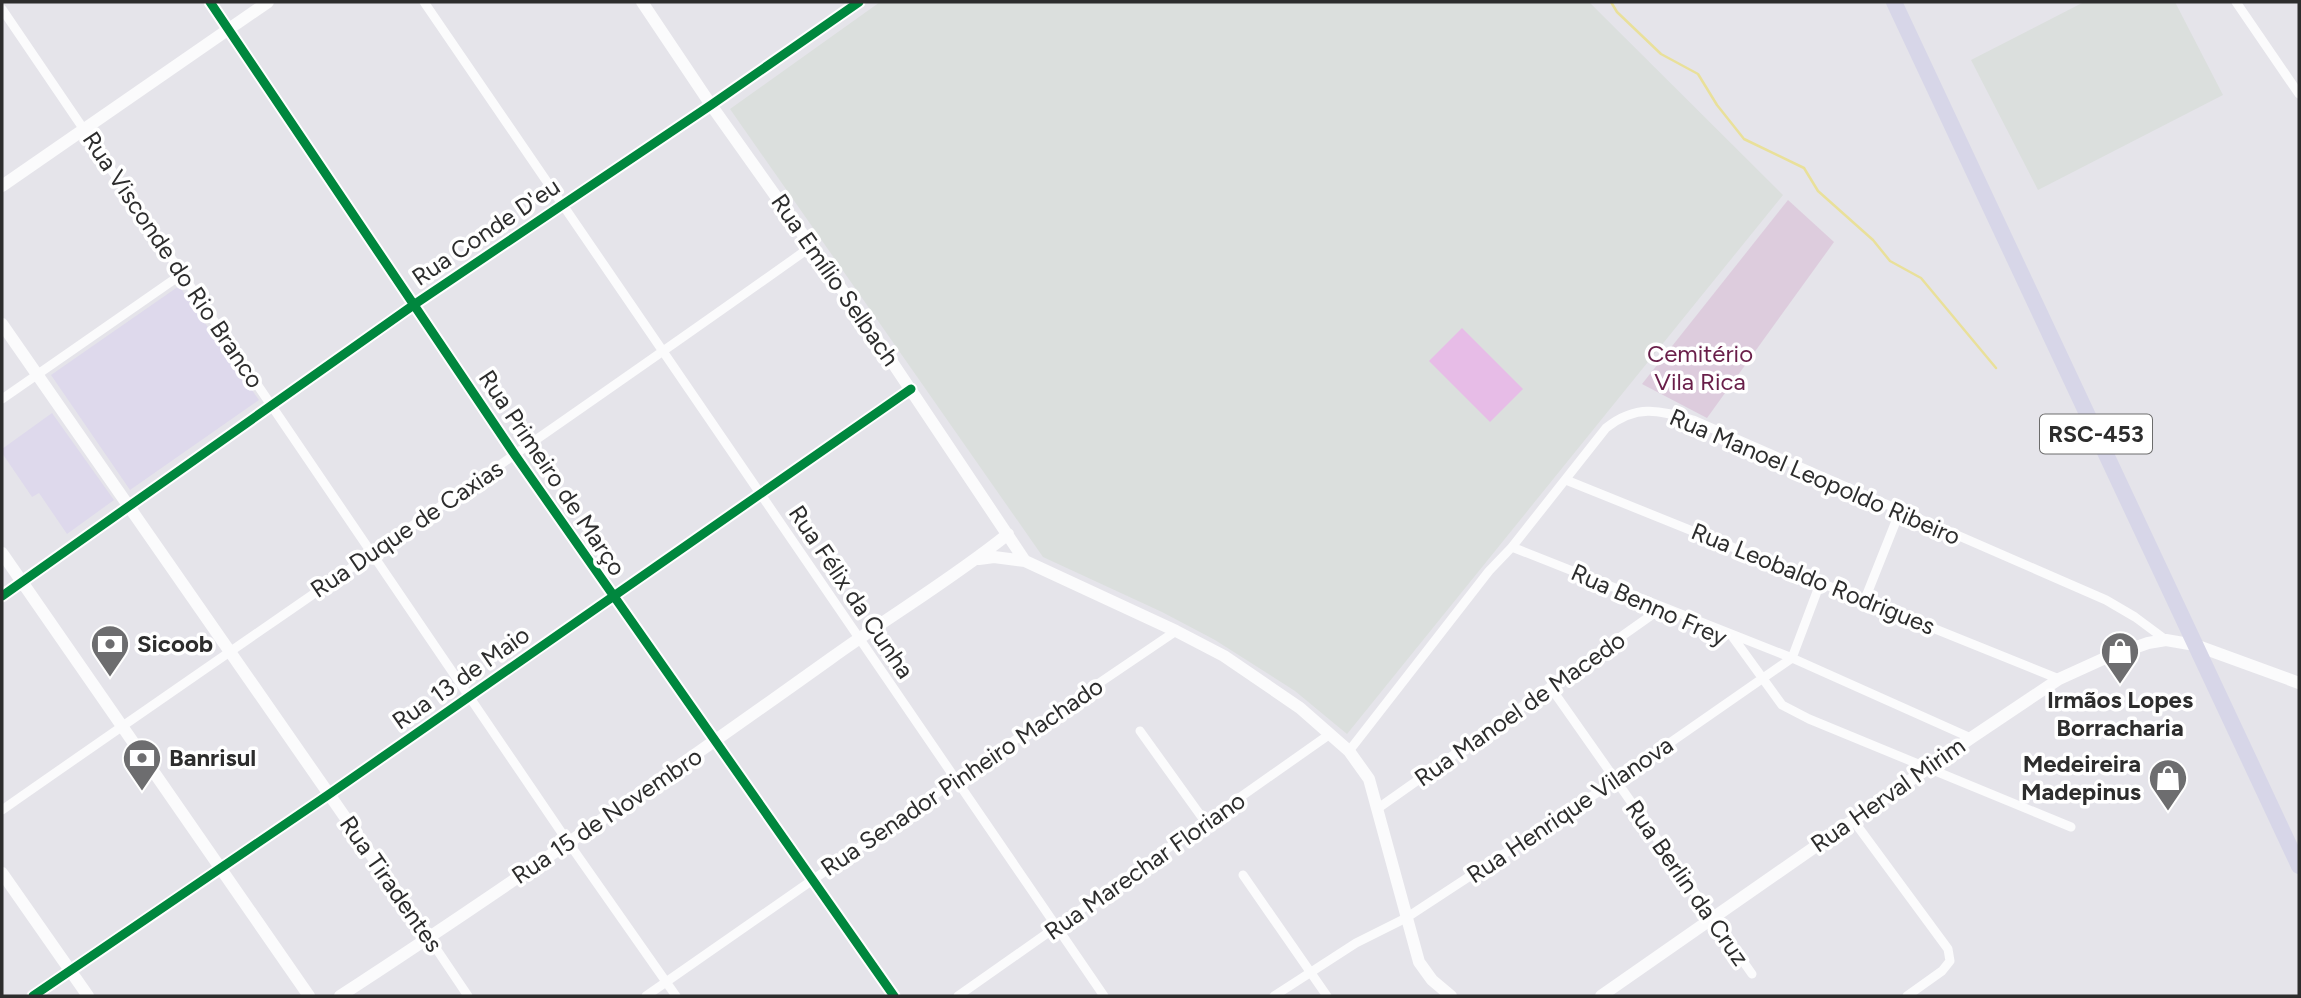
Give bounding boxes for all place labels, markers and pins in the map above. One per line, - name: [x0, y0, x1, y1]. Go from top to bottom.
- bank icon: Sicoob: [89, 623, 131, 678]
- place label: Sicoob: [137, 629, 213, 658]
- shop icon: Irmãos Lopes Borracharia: [2099, 630, 2141, 685]
- place label: Irmãos Lopes Borracharia: [2047, 685, 2193, 742]
- bank icon: Banrisul: [121, 737, 163, 792]
- place label: Banrisul: [169, 743, 256, 772]
- place label: Medeireira Madepinus: [2021, 749, 2141, 806]
- shop icon: Medeireira Madepinus: [2147, 757, 2189, 812]

